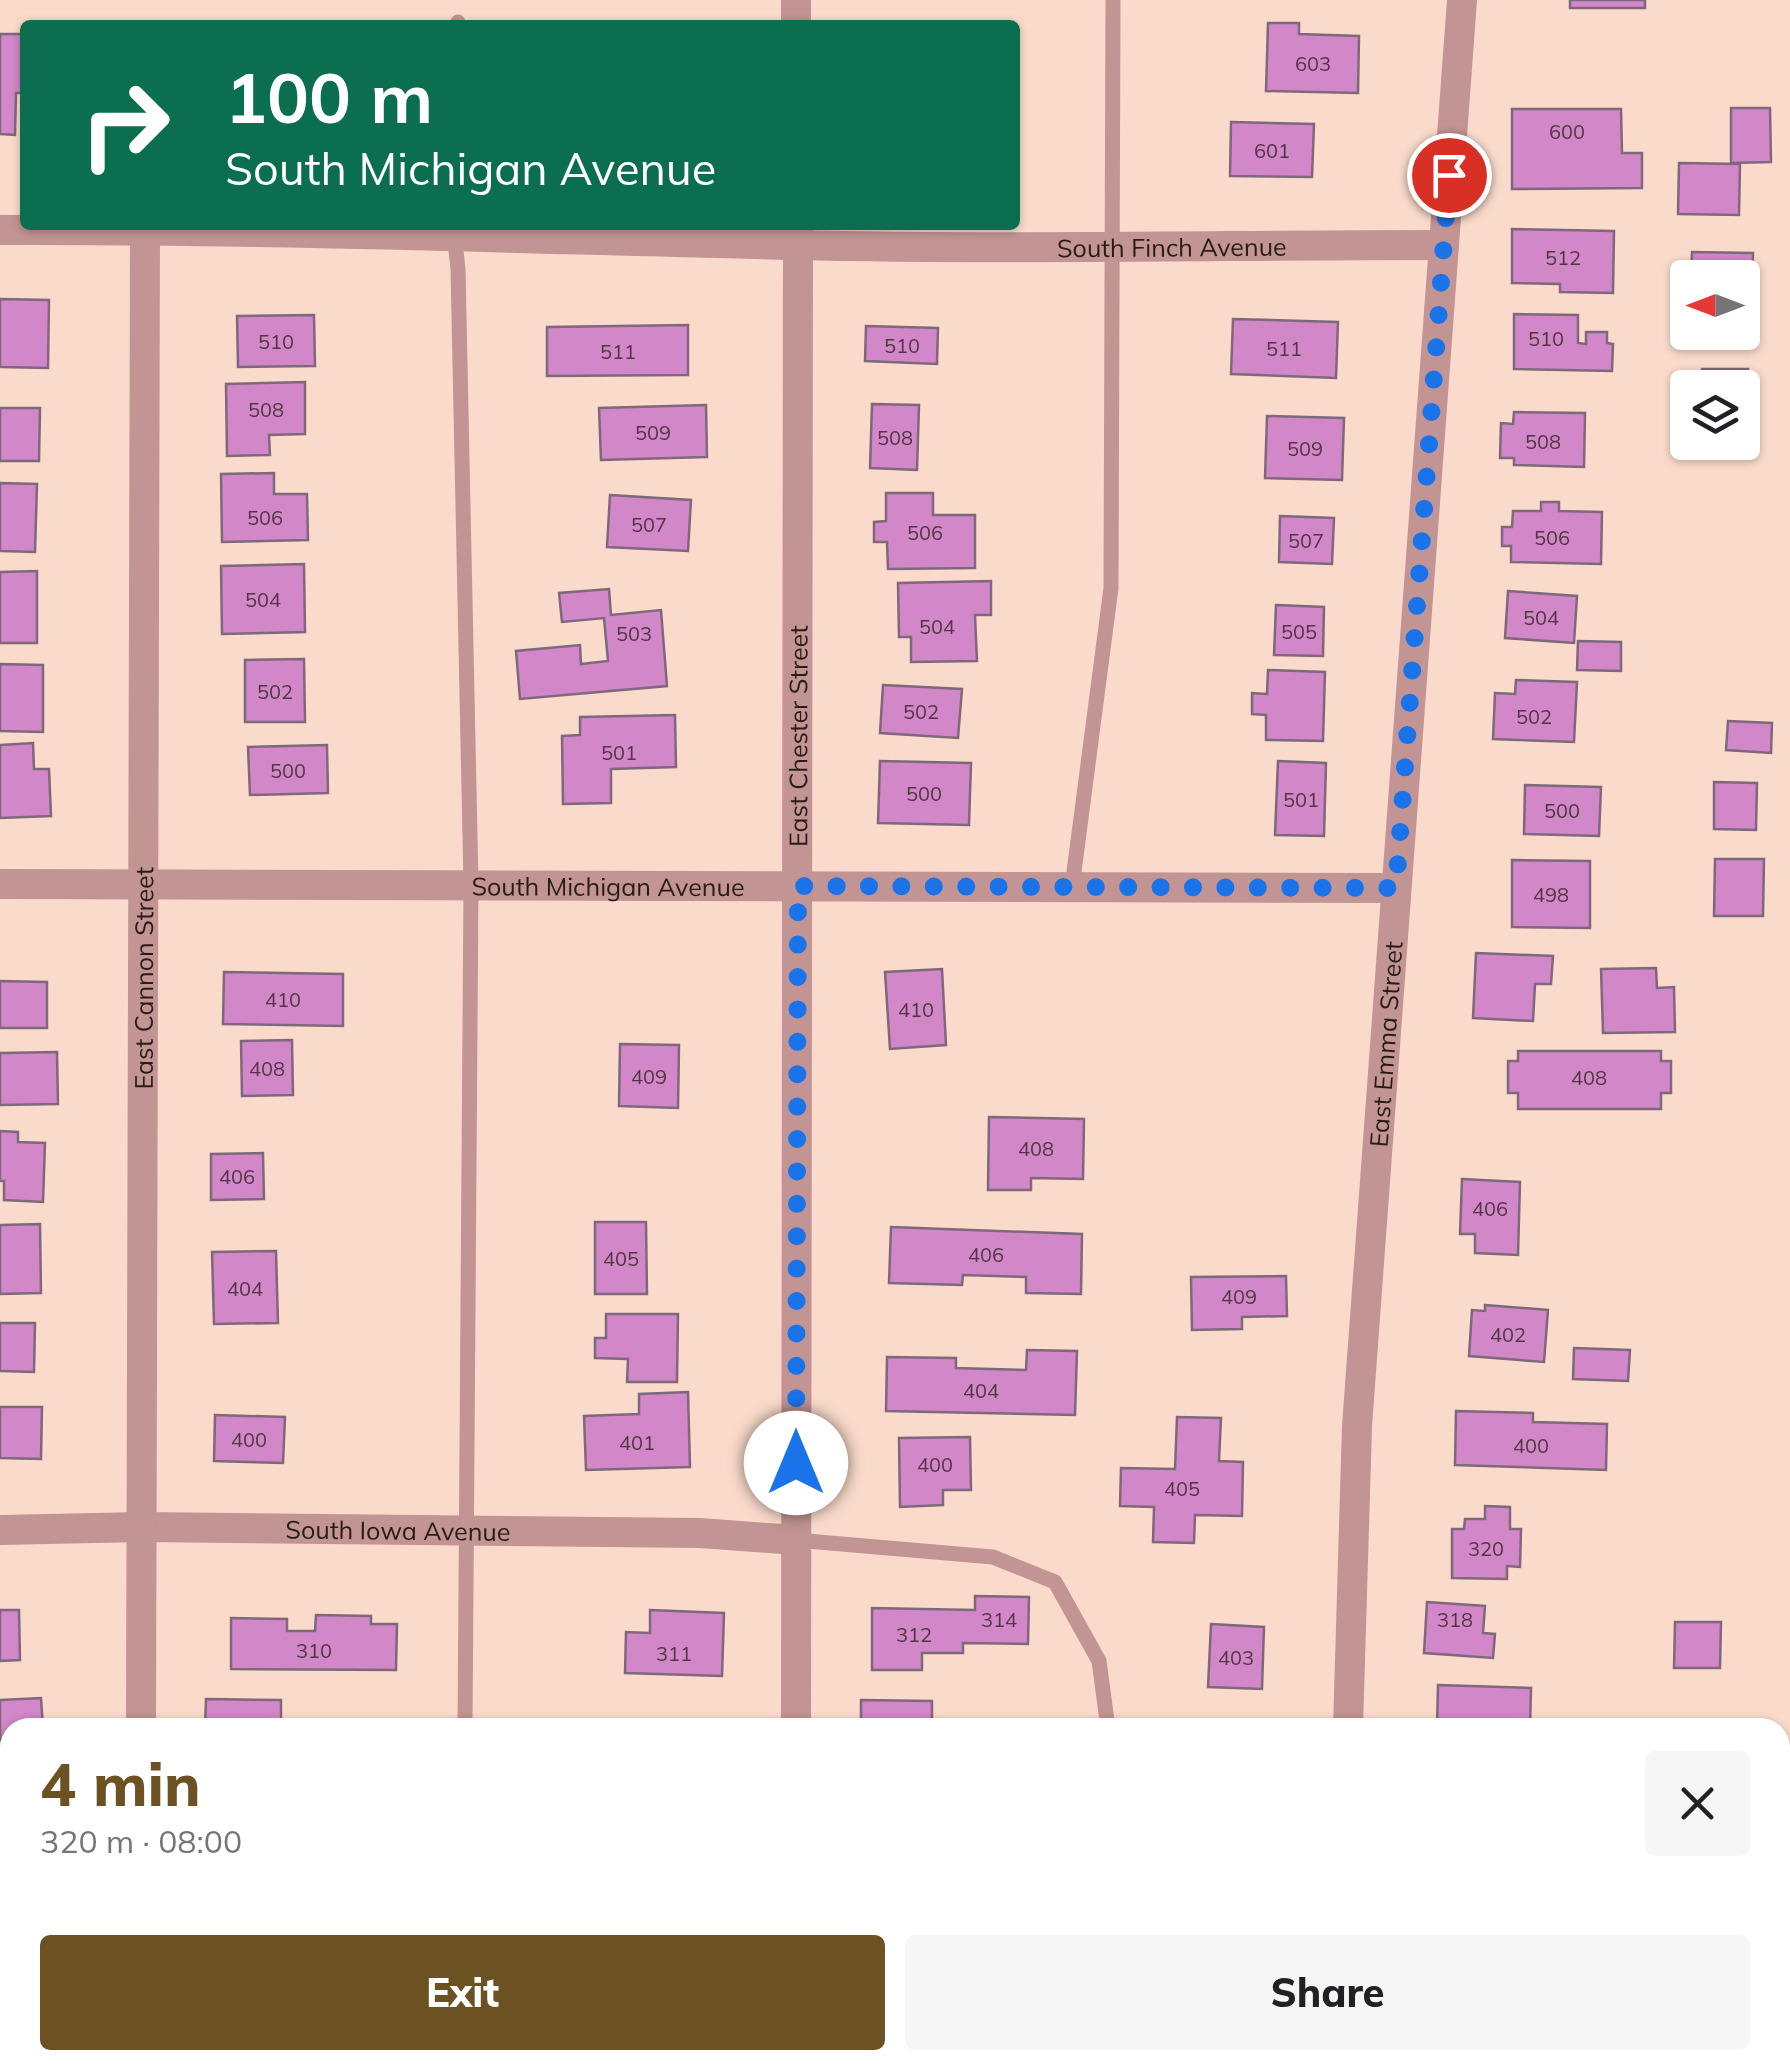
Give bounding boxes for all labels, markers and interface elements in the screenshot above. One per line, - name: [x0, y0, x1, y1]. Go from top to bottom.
- house number: 603: [1295, 51, 1331, 76]
- text: 100 m: [225, 53, 433, 141]
- icon: right: [60, 60, 190, 190]
- house number: 600: [1549, 119, 1585, 144]
- pin: [1407, 133, 1492, 218]
- house number: 601: [1254, 138, 1290, 163]
- text: South Michigan Avenue: [225, 140, 716, 196]
- icon: arrive: [1422, 148, 1477, 203]
- street label: South Finch Avenue: [1057, 230, 1287, 263]
- house number: 512: [1545, 245, 1581, 270]
- north arrow: [1670, 260, 1760, 350]
- map controls: [1670, 260, 1760, 460]
- house number: 510: [1528, 326, 1564, 351]
- house number: 510: [258, 329, 294, 354]
- house number: 510: [884, 333, 920, 358]
- house number: 511: [1266, 336, 1302, 361]
- house number: 511: [600, 339, 636, 364]
- button: layers: [1670, 370, 1760, 460]
- house number: 508: [248, 397, 284, 422]
- house number: 509: [635, 420, 671, 445]
- house number: 508: [877, 425, 913, 450]
- house number: 508: [1525, 429, 1561, 454]
- house number: 509: [1287, 436, 1323, 461]
- house number: 506: [247, 505, 283, 530]
- house number: 507: [631, 512, 667, 537]
- house number: 506: [907, 520, 943, 545]
- house number: 506: [1534, 525, 1570, 550]
- house number: 507: [1288, 528, 1324, 553]
- house number: 504: [245, 587, 281, 612]
- house number: 504: [1523, 605, 1559, 630]
- house number: 504: [919, 614, 955, 639]
- house number: 505: [1281, 619, 1317, 644]
- house number: 503: [616, 621, 652, 646]
- street label: East Chester Street: [782, 625, 813, 847]
- house number: 502: [257, 679, 293, 704]
- house number: 502: [903, 699, 939, 724]
- house number: 502: [1516, 704, 1552, 729]
- house number: 501: [601, 740, 637, 765]
- house number: 500: [270, 758, 306, 783]
- house number: 500: [906, 781, 942, 806]
- house number: 501: [1283, 787, 1319, 812]
- house number: 500: [1544, 798, 1580, 823]
- street label: East Cannon Street: [127, 866, 159, 1089]
- street label: South Michigan Avenue: [471, 870, 745, 902]
- house number: 498: [1533, 882, 1569, 907]
- street label: East Emma Street: [1362, 940, 1408, 1148]
- house number: 410: [265, 987, 301, 1012]
- house number: 410: [898, 997, 934, 1022]
- house number: 408: [249, 1056, 285, 1081]
- house number: 409: [631, 1064, 667, 1089]
- house number: 408: [1571, 1065, 1607, 1090]
- house number: 408: [1018, 1136, 1054, 1161]
- house number: 406: [219, 1164, 255, 1189]
- house number: 406: [1472, 1196, 1508, 1221]
- house number: 406: [968, 1242, 1004, 1267]
- house number: 405: [603, 1246, 639, 1271]
- house number: 404: [227, 1276, 263, 1301]
- house number: 409: [1221, 1284, 1257, 1309]
- house number: 402: [1490, 1322, 1526, 1347]
- house number: 404: [963, 1378, 999, 1403]
- position arrow: [744, 1411, 848, 1515]
- house number: 400: [231, 1427, 267, 1452]
- house number: 401: [619, 1430, 655, 1455]
- house number: 400: [1513, 1433, 1549, 1458]
- house number: 400: [917, 1452, 953, 1477]
- house number: 405: [1164, 1476, 1200, 1501]
- street label: South Iowa Avenue: [285, 1513, 511, 1546]
- house number: 320: [1468, 1536, 1504, 1561]
- house number: 314: [981, 1607, 1017, 1632]
- house number: 318: [1437, 1607, 1473, 1632]
- house number: 312: [896, 1622, 932, 1647]
- house number: 310: [296, 1638, 332, 1663]
- house number: 311: [656, 1641, 692, 1666]
- house number: 403: [1218, 1645, 1254, 1670]
- text: 4 min: [40, 1746, 201, 1821]
- button: close: [1645, 1751, 1750, 1856]
- text: 320 m · 08:00: [40, 1821, 242, 1861]
- button: Exit: [40, 1935, 885, 2050]
- button: Share: [905, 1935, 1750, 2050]

